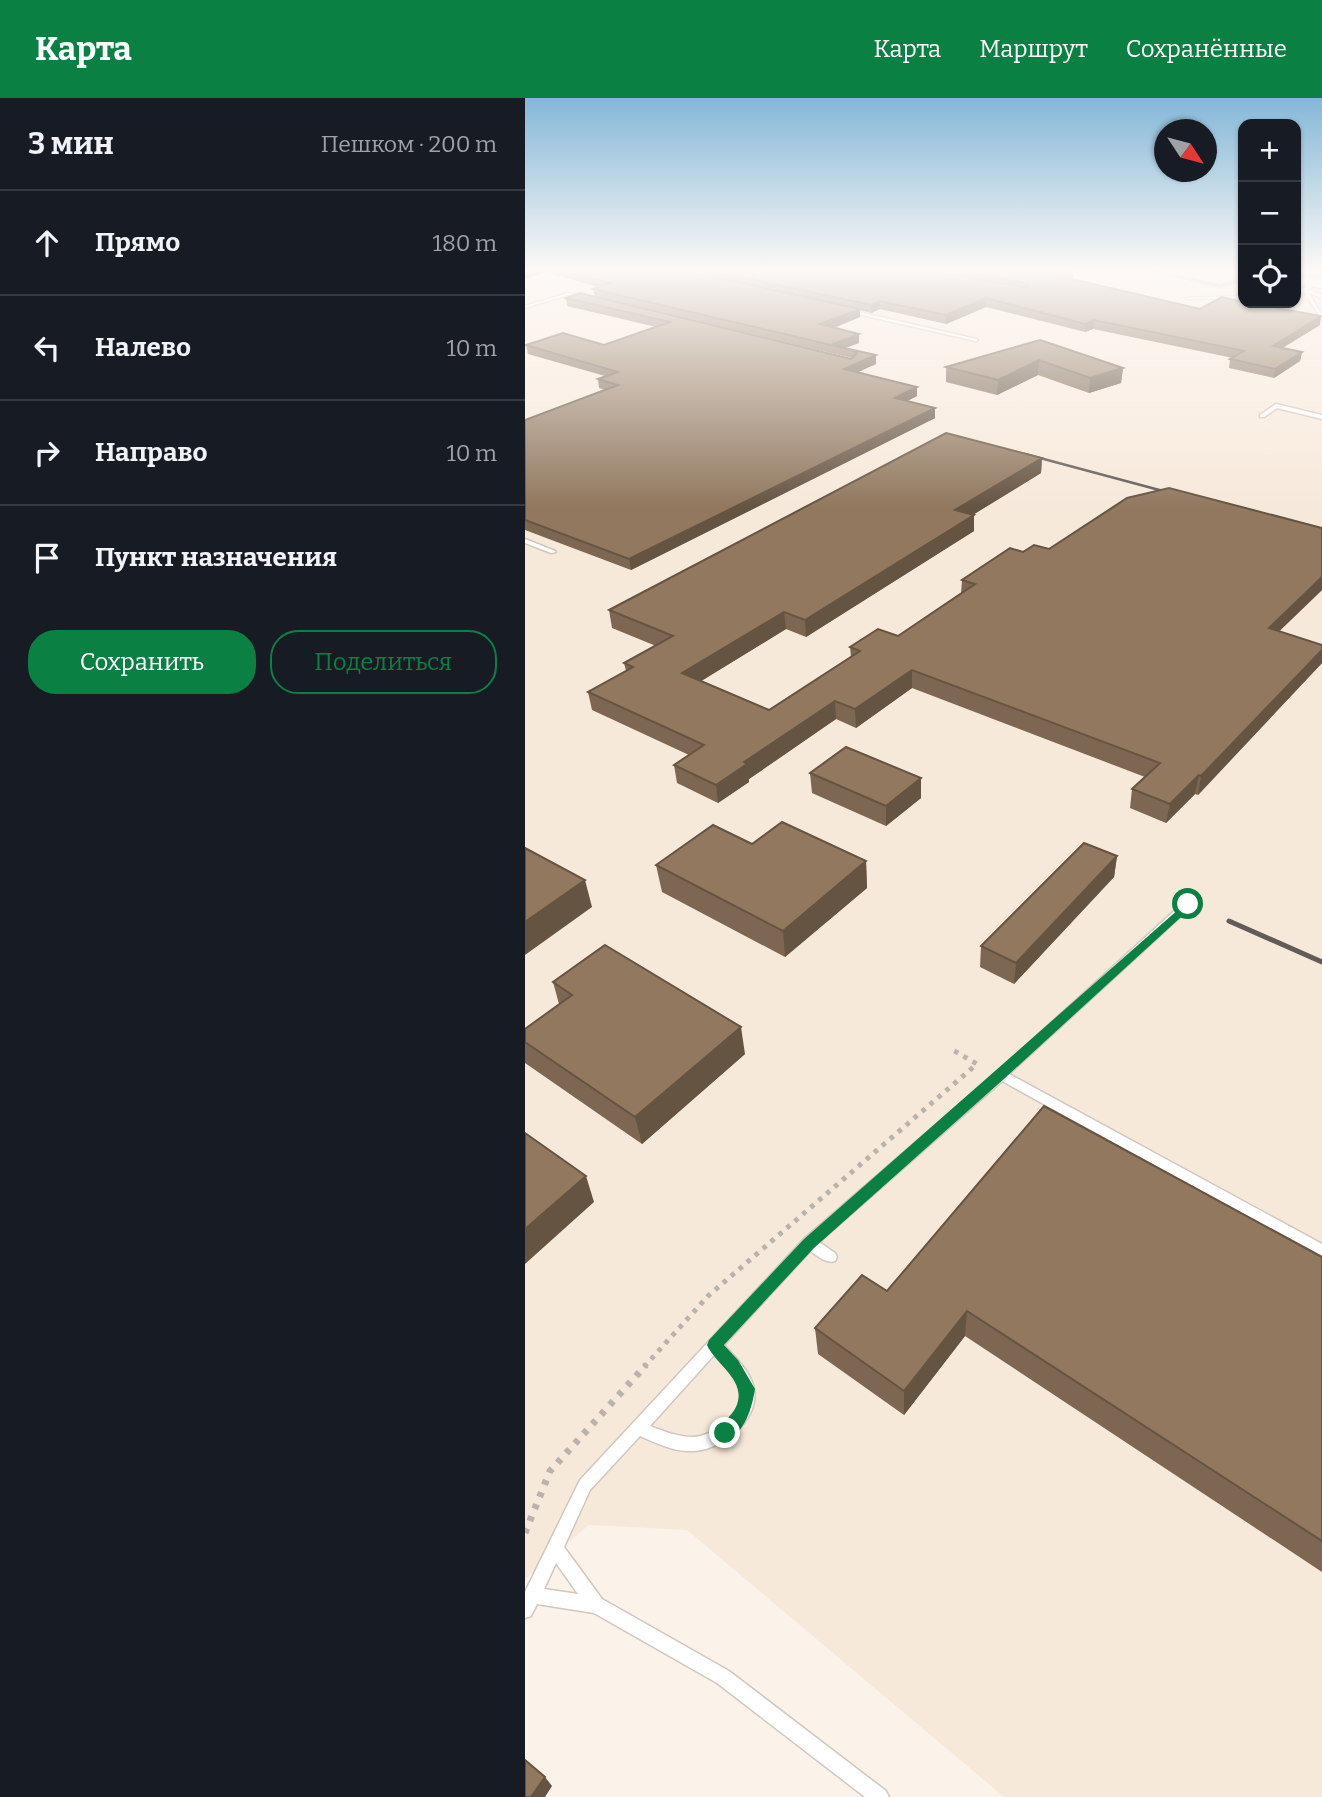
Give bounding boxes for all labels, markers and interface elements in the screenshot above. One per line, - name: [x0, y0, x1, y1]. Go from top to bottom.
- text: Карта: [35, 29, 132, 69]
- text: Карта: [873, 35, 941, 63]
- text: Маршрут: [979, 35, 1088, 63]
- text: Сохранённые: [1126, 35, 1287, 63]
- north arrow: [1154, 119, 1217, 182]
- map controls: [1238, 119, 1301, 308]
- button: +: [1238, 119, 1301, 182]
- text: 3 мин: [28, 126, 114, 162]
- text: Пешком · 200 m: [321, 130, 497, 158]
- button: −: [1238, 182, 1301, 245]
- icon: ahead: [28, 224, 66, 262]
- text: Прямо: [95, 227, 180, 258]
- text: 180 m: [433, 229, 497, 257]
- button: locate: [1238, 245, 1301, 308]
- icon: left: [28, 329, 66, 367]
- text: Налево: [95, 332, 191, 363]
- text: 10 m: [446, 334, 497, 362]
- icon: right: [28, 434, 66, 472]
- text: Направо: [95, 437, 208, 468]
- text: 10 m: [446, 439, 497, 467]
- icon: arrive: [28, 539, 66, 577]
- text: Пункт назначения: [95, 542, 337, 573]
- button: Сохранить: [28, 630, 256, 694]
- button: Поделиться: [270, 630, 497, 694]
- route start: [1172, 888, 1203, 919]
- route end: [709, 1417, 740, 1448]

